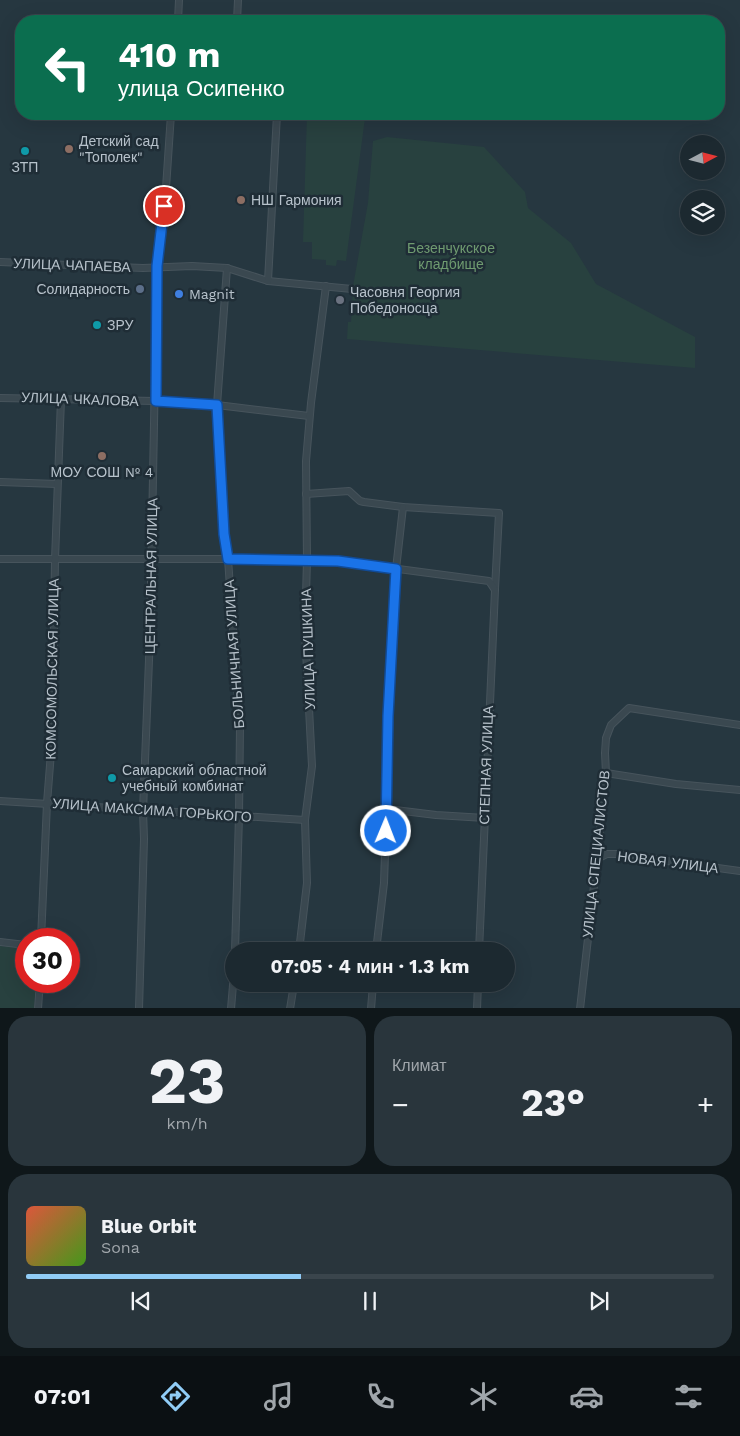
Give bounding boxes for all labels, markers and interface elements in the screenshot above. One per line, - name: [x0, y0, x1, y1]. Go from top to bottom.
- text: 410 m: [118, 34, 220, 76]
- icon: left: [35, 35, 100, 100]
- text: улица Осипенко: [118, 76, 285, 101]
- place label: Детский сад "Тополек": [79, 133, 159, 165]
- north arrow: [680, 135, 725, 180]
- map controls: [680, 135, 725, 235]
- marker: Детский сад "Тополек": [63, 143, 75, 155]
- marker: ЗТП: [19, 145, 31, 157]
- place label: ЗТП: [12, 159, 38, 175]
- pin: [143, 185, 185, 227]
- button: layers: [680, 190, 725, 235]
- icon: arrive: [150, 192, 178, 220]
- place label: НШ Гармония: [251, 192, 342, 208]
- marker: НШ Гармония: [235, 194, 247, 206]
- park label: Безенчукское кладбище: [407, 240, 495, 272]
- street label: УЛИЦА ЧАПАЕВА: [13, 255, 132, 275]
- place label: Солидарность: [36, 281, 130, 297]
- marker: Солидарность: [134, 283, 146, 295]
- place label: Часовня Георгия Победоносца: [350, 284, 460, 316]
- place label: Magnit: [189, 286, 235, 302]
- marker: Magnit: [173, 288, 185, 300]
- marker: Часовня Георгия Победоносца: [334, 294, 346, 306]
- place label: ЗРУ: [107, 317, 133, 333]
- marker: ЗРУ: [91, 319, 103, 331]
- street label: УЛИЦА ЧКАЛОВА: [21, 389, 140, 409]
- marker: МОУ СОШ № 4: [96, 450, 108, 462]
- place label: МОУ СОШ № 4: [51, 464, 153, 480]
- street label: ЦЕНТРАЛЬНАЯ УЛИЦА: [142, 497, 160, 654]
- street label: КОМСОМОЛЬСКАЯ УЛИЦА: [42, 577, 62, 760]
- street label: БОЛЬНИЧНАЯ УЛИЦА: [221, 578, 247, 729]
- street label: УЛИЦА ПУШКИНА: [298, 587, 318, 710]
- street label: СТЕПНАЯ УЛИЦА: [476, 704, 496, 825]
- place label: Самарский областной учебный комбинат: [122, 762, 267, 794]
- street label: УЛИЦА СПЕЦИАЛИСТОВ: [579, 769, 613, 939]
- marker: Самарский областной учебный комбинат: [106, 772, 118, 784]
- street label: УЛИЦА МАКСИМА ГОРЬКОГО: [52, 795, 252, 825]
- position arrow: [359, 804, 411, 856]
- street label: НОВАЯ УЛИЦА: [617, 848, 720, 876]
- speed limit sign: 30: [15, 928, 80, 993]
- text: 07:05 · 4 мин · 1.3 km: [271, 955, 469, 978]
- text: 23: [148, 1043, 226, 1119]
- text: Климат: [392, 1056, 446, 1075]
- text: 23°: [521, 1081, 585, 1125]
- text: −: [392, 1088, 409, 1121]
- text: +: [697, 1088, 714, 1121]
- text: km/h: [166, 1114, 208, 1133]
- text: Blue Orbit: [101, 1215, 196, 1238]
- text: Sona: [101, 1238, 140, 1257]
- icon: previous: [127, 1287, 155, 1315]
- icon: pause: [356, 1287, 384, 1315]
- icon: next: [585, 1287, 613, 1315]
- icon: directions: [158, 1379, 193, 1414]
- icon: music: [261, 1379, 296, 1414]
- icon: phone: [363, 1379, 398, 1414]
- icon: climate: [466, 1379, 501, 1414]
- icon: car: [569, 1379, 604, 1414]
- icon: filters: [671, 1379, 706, 1414]
- text: 07:01: [34, 1384, 91, 1409]

